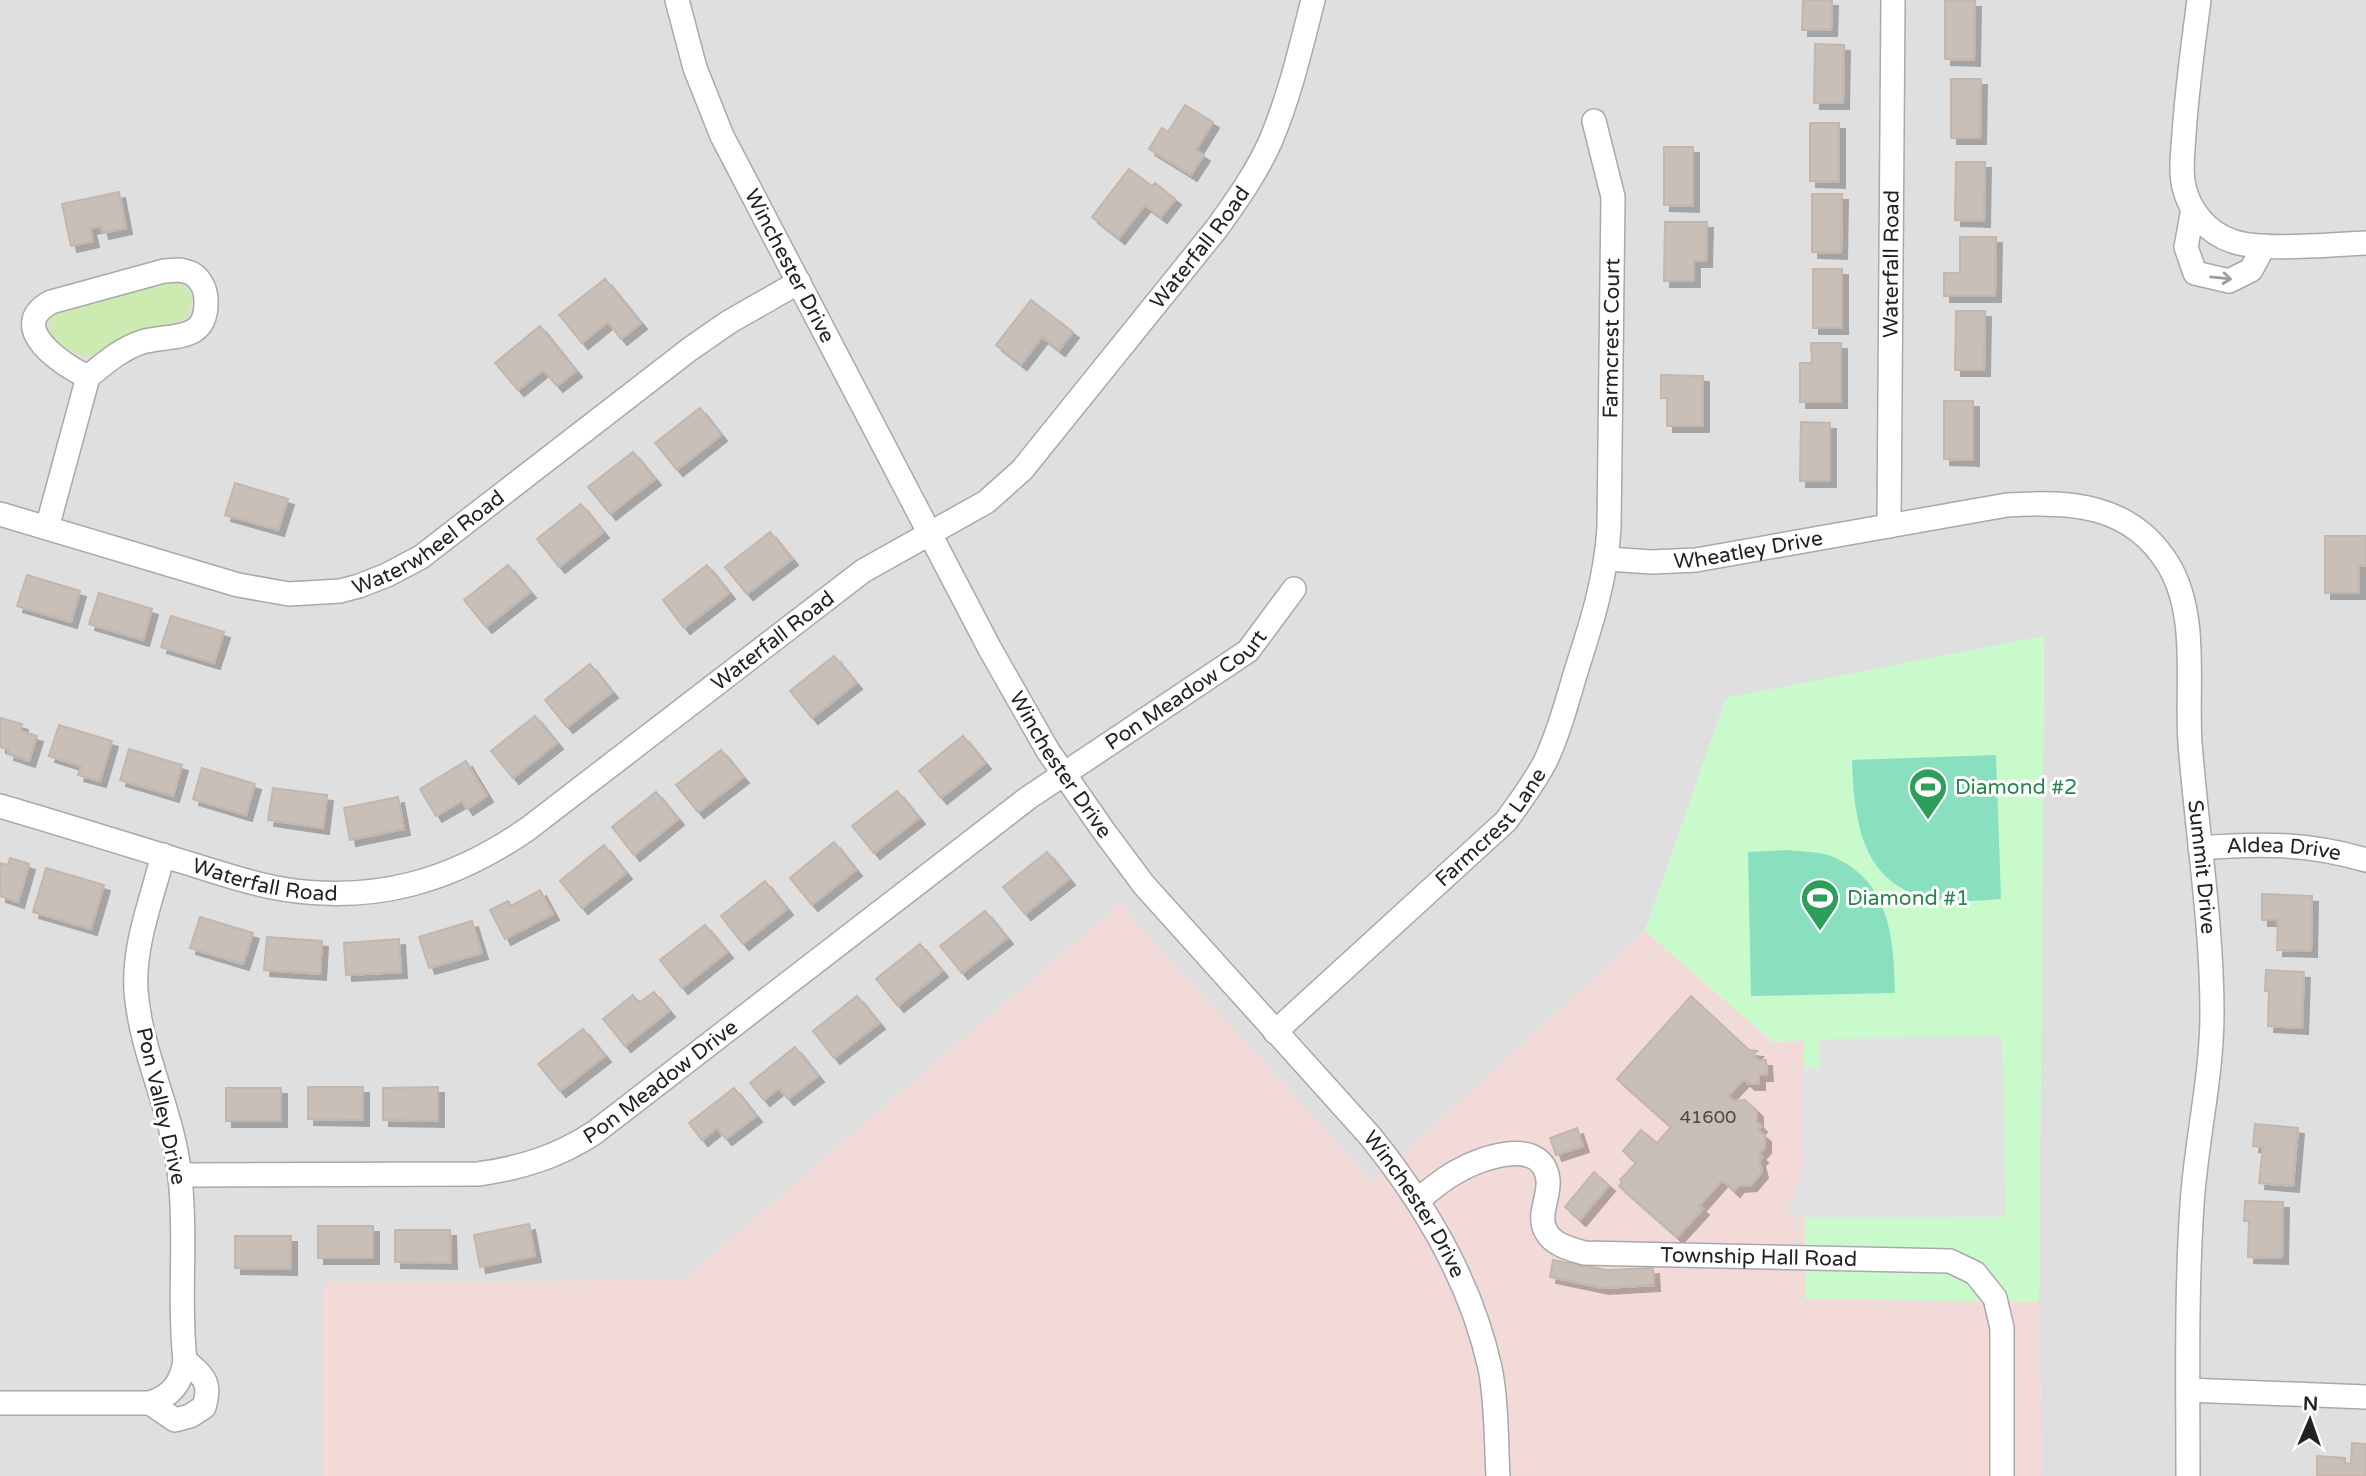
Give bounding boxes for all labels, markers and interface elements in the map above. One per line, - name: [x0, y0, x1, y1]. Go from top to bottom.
- street label: Waterfall Road: [1145, 182, 1255, 314]
- street label: Winchester Drive: [739, 185, 840, 347]
- street label: Waterfall Road: [1878, 190, 1904, 338]
- street label: Farmcrest Court: [1598, 258, 1625, 419]
- one-way arrow: [2209, 271, 2232, 284]
- street label: Waterwheel Road: [349, 485, 509, 600]
- street label: Wheatley Drive: [1673, 525, 1825, 574]
- street label: Waterfall Road: [706, 585, 839, 696]
- street label: Pon Meadow Court: [1100, 625, 1272, 755]
- street label: Winchester Drive: [1004, 687, 1117, 843]
- street label: Farmcrest Lane: [1430, 763, 1551, 892]
- sports icon: Diamond #2: [1907, 766, 1949, 821]
- place label: Diamond #2: [1955, 775, 2077, 800]
- street label: Summit Drive: [2183, 799, 2221, 935]
- street label: Aldea Drive: [2226, 833, 2343, 866]
- street label: Waterfall Road: [189, 853, 338, 906]
- sports icon: Diamond #1: [1799, 877, 1841, 932]
- place label: Diamond #1: [1847, 886, 1969, 911]
- street label: Pon Meadow Drive: [579, 1014, 743, 1149]
- street label: Pon Valley Drive: [131, 1025, 191, 1187]
- house number: 41600: [1680, 1106, 1736, 1128]
- street label: Winchester Drive: [1358, 1126, 1471, 1282]
- street label: Township Hall Road: [1660, 1242, 1857, 1271]
- north arrow: [2275, 1385, 2345, 1455]
- text: N: [2303, 1393, 2319, 1415]

